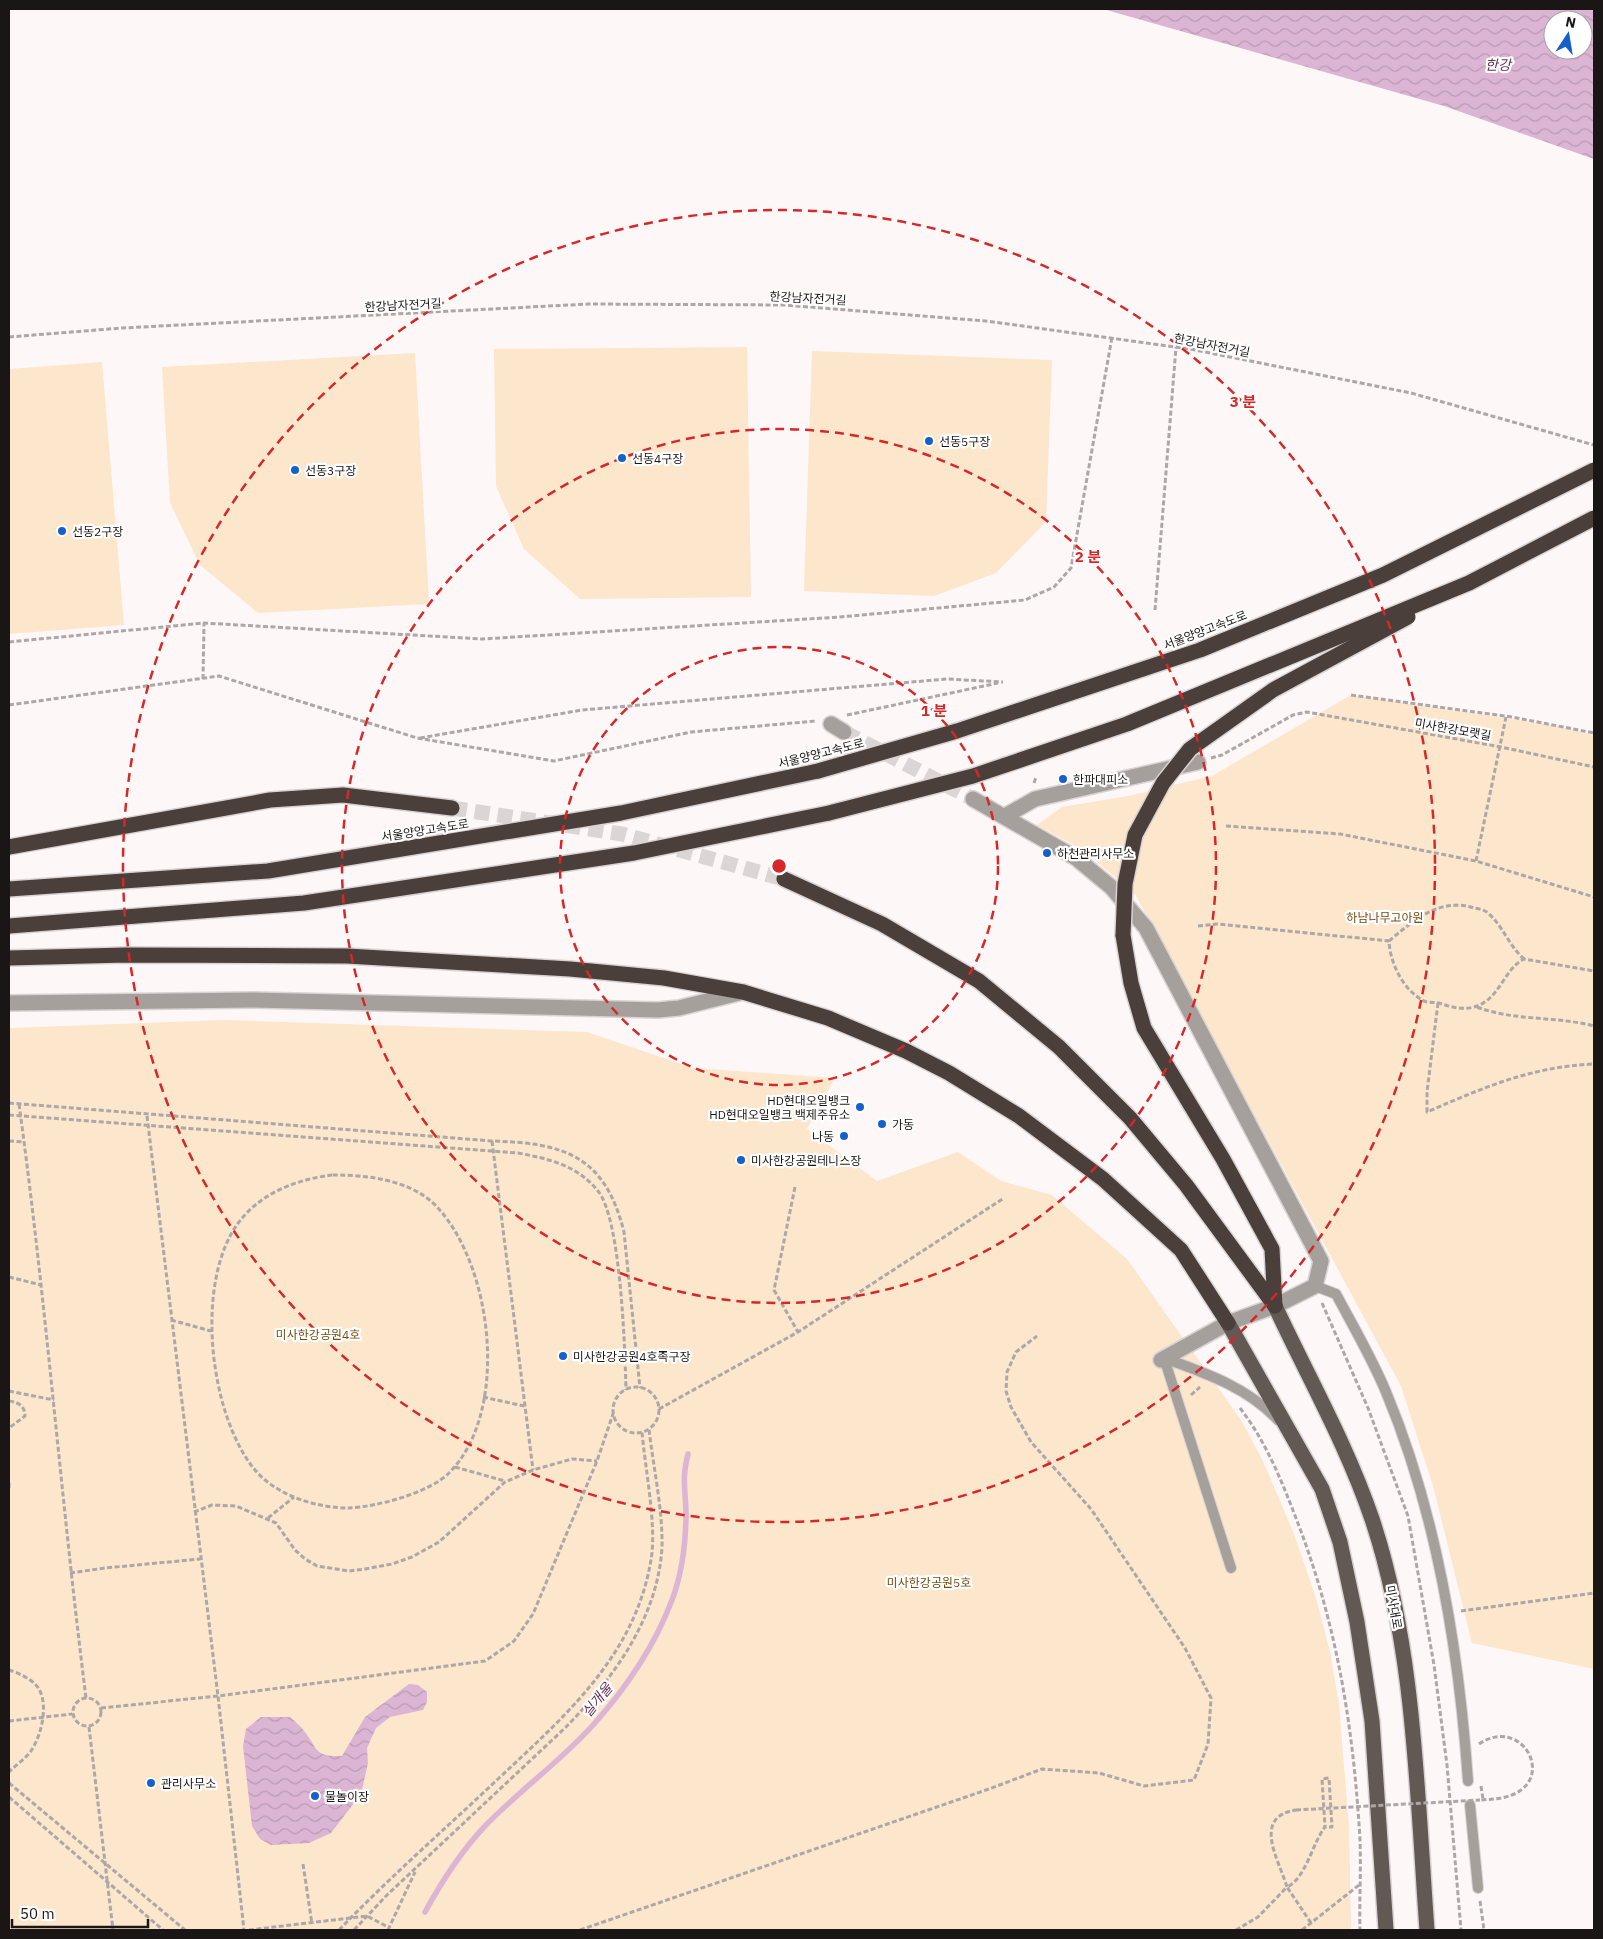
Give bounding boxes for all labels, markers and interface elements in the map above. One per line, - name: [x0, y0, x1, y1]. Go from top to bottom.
- north arrow: [1543, 10, 1593, 60]
- text: N: [1564, 12, 1578, 32]
- water label: 한강: [1485, 56, 1513, 74]
- street label: 한강남자전거길: [769, 288, 847, 308]
- street label: 한강남자전거길: [364, 295, 442, 315]
- street label: 한강남자전거길: [1173, 330, 1251, 360]
- text: 3 분: [1230, 392, 1256, 411]
- place label: 선동5구장: [939, 434, 990, 449]
- marker: 선동5구장: [923, 435, 935, 447]
- place label: 선동4구장: [632, 451, 683, 466]
- marker: 선동4구장: [616, 452, 628, 464]
- place label: 선동3구장: [305, 463, 356, 478]
- marker: 선동3구장: [289, 464, 301, 476]
- place label: 선동2구장: [72, 524, 123, 539]
- marker: 선동2구장: [56, 525, 68, 537]
- text: 2 분: [1075, 547, 1101, 566]
- street label: 서울양양고속도로: [1161, 607, 1249, 653]
- text: 1 분: [921, 701, 947, 720]
- street label: 미사한강모랫길: [1414, 715, 1492, 743]
- street label: 서울양양고속도로: [776, 735, 866, 771]
- place label: 한파대피소: [1073, 772, 1128, 787]
- marker: 한파대피소: [1057, 773, 1069, 785]
- street label: 서울양양고속도로: [380, 816, 470, 844]
- place label: 하천관리사무소: [1057, 846, 1134, 861]
- marker: 하천관리사무소: [1041, 847, 1053, 859]
- centre of rings: [770, 857, 788, 875]
- park label: 하남나무고아원: [1346, 910, 1424, 925]
- place label: HD현대오일뱅크 HD현대오일뱅크 백제주유소: [709, 1093, 850, 1122]
- marker: HD현대오일뱅크 HD현대오일뱅크 백제주유소: [854, 1101, 866, 1113]
- place label: 가동: [892, 1117, 914, 1132]
- marker: 가동: [876, 1118, 888, 1130]
- place label: 나동: [812, 1129, 834, 1144]
- marker: 나동: [838, 1130, 850, 1142]
- place label: 미사한강공원테니스장: [751, 1153, 861, 1168]
- marker: 미사한강공원테니스장: [735, 1154, 747, 1166]
- park label: 미사한강공원4호: [276, 1327, 360, 1342]
- place label: 미사한강공원4호족구장: [573, 1349, 691, 1364]
- marker: 미사한강공원4호족구장: [557, 1350, 569, 1362]
- park label: 미사한강공원5호: [887, 1575, 971, 1590]
- street label: 미사대로: [1383, 1584, 1405, 1630]
- water label: 실개울: [578, 1678, 617, 1721]
- place label: 관리사무소: [161, 1776, 216, 1791]
- marker: 관리사무소: [145, 1777, 157, 1789]
- place label: 물놀이장: [325, 1789, 369, 1804]
- marker: 물놀이장: [309, 1790, 321, 1802]
- scale bar: [12, 1896, 149, 1928]
- text: 50 m: [20, 1904, 55, 1923]

